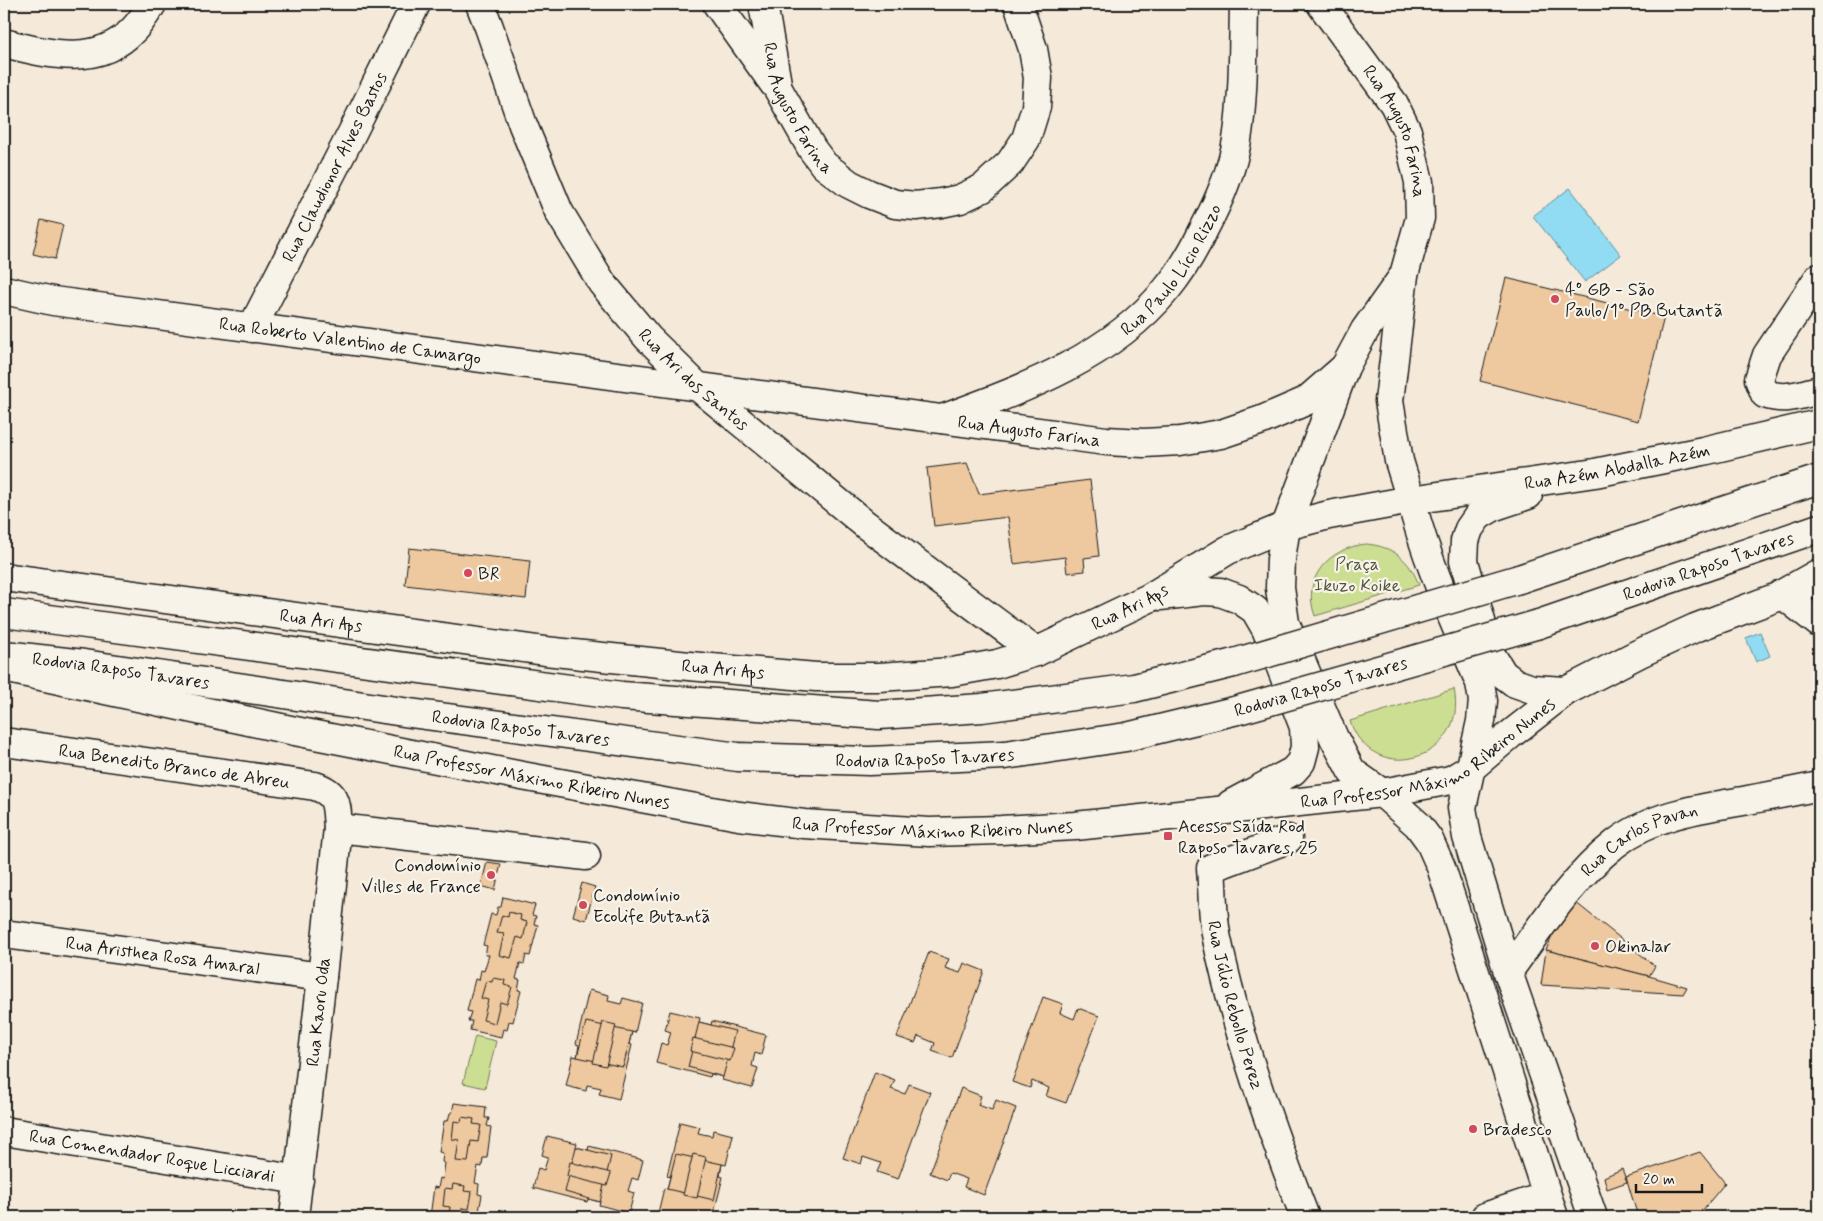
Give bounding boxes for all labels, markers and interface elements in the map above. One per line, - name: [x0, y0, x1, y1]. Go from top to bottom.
- street label: Rua Augusto Farina: [757, 40, 837, 180]
- street label: Rua Augusto Farina: [1356, 60, 1431, 198]
- street label: Rua Claudionor Alves Bastos: [277, 68, 393, 266]
- street label: Rua Paulo Lício Rizzo: [1116, 200, 1228, 342]
- place label: 4º GB - São Paulo/1º PB Butantã: [1565, 278, 1723, 323]
- marker: 4º GB - São Paulo/1º PB Butantã: [1549, 293, 1561, 305]
- street label: Rua Roberto Valentino de Camargo: [218, 312, 482, 371]
- street label: Rua Ari dos Santos: [632, 324, 754, 437]
- street label: Rua Augusto Farina: [956, 410, 1102, 453]
- street label: Rua Azém Abdalla Azém: [1523, 439, 1712, 496]
- street label: Rodovia Raposo Tavares: [1620, 526, 1797, 607]
- park label: Praça Ikuzo Koike: [1314, 553, 1400, 598]
- place label: BR: [478, 562, 500, 586]
- marker: BR: [462, 567, 474, 579]
- street label: Rua Ari Aps: [1088, 578, 1173, 637]
- street label: Rua Ari Aps: [278, 604, 364, 639]
- street label: Rodovia Raposo Tavares: [31, 647, 211, 696]
- street label: Rodovia Raposo Tavares: [1232, 651, 1410, 723]
- street label: Rua Ari Aps: [680, 654, 766, 686]
- street label: Rua Professor Máximo Ribeiro Nunes: [1299, 693, 1561, 815]
- street label: Rodovia Raposo Tavares: [430, 705, 611, 753]
- street label: Rua Benedito Branco de Abreu: [57, 739, 291, 795]
- street label: Rua Professor Máximo Ribeiro Nunes: [391, 740, 672, 816]
- street label: Rodovia Raposo Tavares: [835, 743, 1016, 774]
- street label: Rua Carlos Pavan: [1576, 798, 1700, 882]
- street label: Rua Professor Máximo Ribeiro Nunes: [791, 812, 1073, 845]
- place label: Acesso Saída Rod Raposo Tavares, 25: [1178, 815, 1317, 860]
- marker: Acesso Saída Rod Raposo Tavares, 25: [1162, 830, 1174, 842]
- place label: Condomínio Villes de France: [362, 854, 481, 899]
- marker: Condomínio Villes de France: [485, 869, 497, 881]
- place label: Condomínio Ecolife Butantã: [593, 884, 710, 929]
- marker: Condomínio Ecolife Butantã: [577, 899, 589, 911]
- street label: Rua Júlio Rebollo Perez: [1201, 919, 1269, 1093]
- street label: Rua Aristhea Rosa Amaral: [64, 931, 261, 981]
- place label: Okinalar: [1605, 935, 1672, 959]
- marker: Okinalar: [1589, 940, 1601, 952]
- street label: Rua Kaoru Oda: [301, 956, 337, 1068]
- place label: Bradesco: [1483, 1118, 1552, 1142]
- marker: Bradesco: [1467, 1123, 1479, 1135]
- street label: Rua Comendador Roque Licciardi: [27, 1124, 276, 1189]
- scale bar: [1636, 1161, 1702, 1193]
- text: 20 m: [1643, 1170, 1675, 1190]

